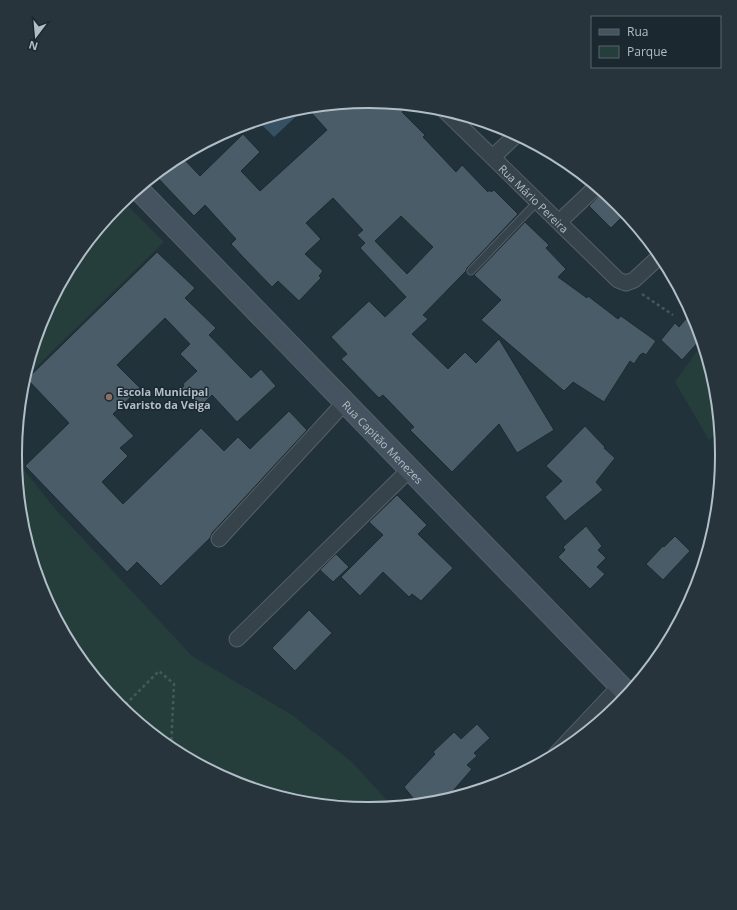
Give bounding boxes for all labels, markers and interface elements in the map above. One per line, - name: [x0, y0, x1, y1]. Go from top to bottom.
- north arrow: [16, 16, 56, 56]
- legend: [591, 16, 721, 68]
- text: Rua: [627, 23, 648, 40]
- text: N: [27, 38, 39, 55]
- text: Parque: [627, 43, 667, 60]
- street label: Rua Mário Pereira: [496, 160, 572, 236]
- place label: Escola Municipal Evaristo da Veiga: [117, 384, 211, 412]
- marker: Escola Municipal Evaristo da Veiga: [104, 392, 114, 402]
- street label: Rua Capitão Menezes: [339, 397, 427, 486]

